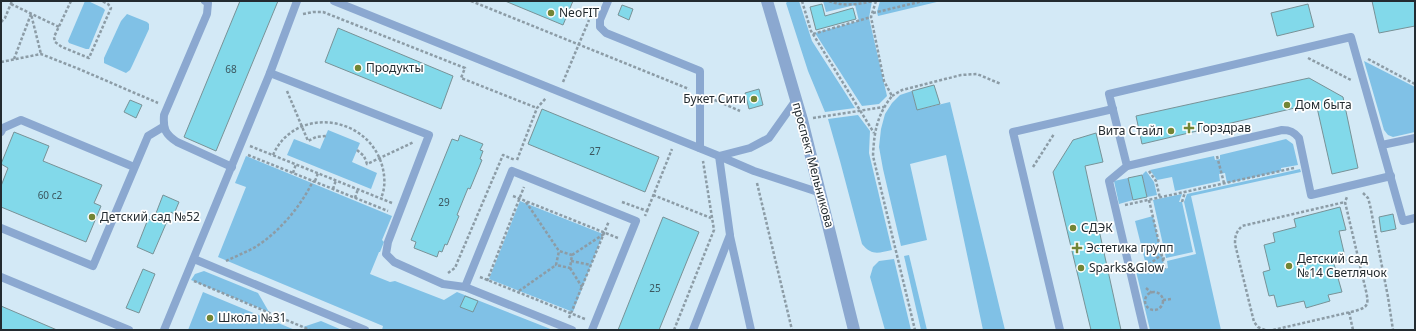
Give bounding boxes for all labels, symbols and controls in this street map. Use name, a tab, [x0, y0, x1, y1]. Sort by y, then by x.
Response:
place label: NeoFIT	[559, 4, 599, 21]
marker: NeoFIT	[546, 8, 556, 18]
place label: Продукты	[366, 59, 424, 76]
house number: 68	[225, 62, 237, 76]
marker: Продукты	[353, 63, 363, 73]
place label: Букет Сити	[683, 90, 746, 107]
marker: Букет Сити	[749, 94, 759, 104]
place label: Дом быта	[1295, 96, 1352, 113]
street label: проспект Мельникова	[789, 100, 838, 229]
marker: Дом быта	[1282, 100, 1292, 110]
place label: Горздрав	[1197, 119, 1251, 136]
place label: Вита Стайл	[1098, 122, 1163, 139]
marker: Горздрав	[1184, 123, 1194, 133]
marker: Вита Стайл	[1166, 126, 1176, 136]
house number: 27	[589, 144, 601, 158]
house number: 60 с2	[38, 188, 63, 202]
house number: 29	[438, 195, 450, 209]
place label: Детский сад №52	[100, 208, 200, 225]
marker: Детский сад №52	[87, 212, 97, 222]
place label: СДЭК	[1081, 219, 1113, 236]
marker: СДЭК	[1068, 223, 1078, 233]
place label: Эстетика групп	[1086, 239, 1173, 256]
marker: Эстетика групп	[1071, 242, 1083, 254]
place label: Детский сад №14 Светлячок	[1297, 250, 1387, 281]
place label: Sparks&Glow	[1089, 259, 1164, 276]
marker: Детский сад №14 Светлячок	[1284, 261, 1294, 271]
marker: Sparks&Glow	[1076, 263, 1086, 273]
house number: 25	[649, 281, 661, 295]
place label: Школа №31	[218, 309, 287, 326]
marker: Школа №31	[205, 313, 215, 323]

